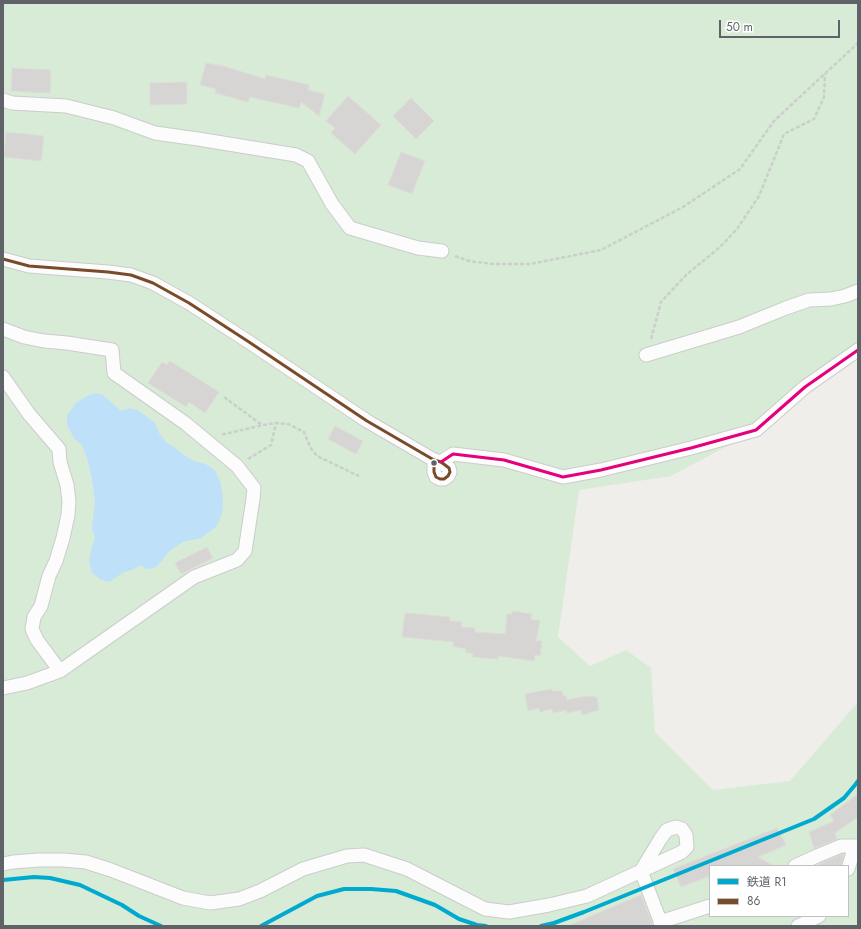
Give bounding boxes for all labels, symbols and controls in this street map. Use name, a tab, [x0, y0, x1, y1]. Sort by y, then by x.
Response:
scale bar	[721, 12, 842, 38]
text: 50 m	[726, 18, 753, 36]
unlabelled marker	[429, 458, 439, 468]
legend	[709, 865, 849, 917]
text: 鉄道 R1	[747, 873, 787, 891]
text: 86	[747, 892, 760, 910]

